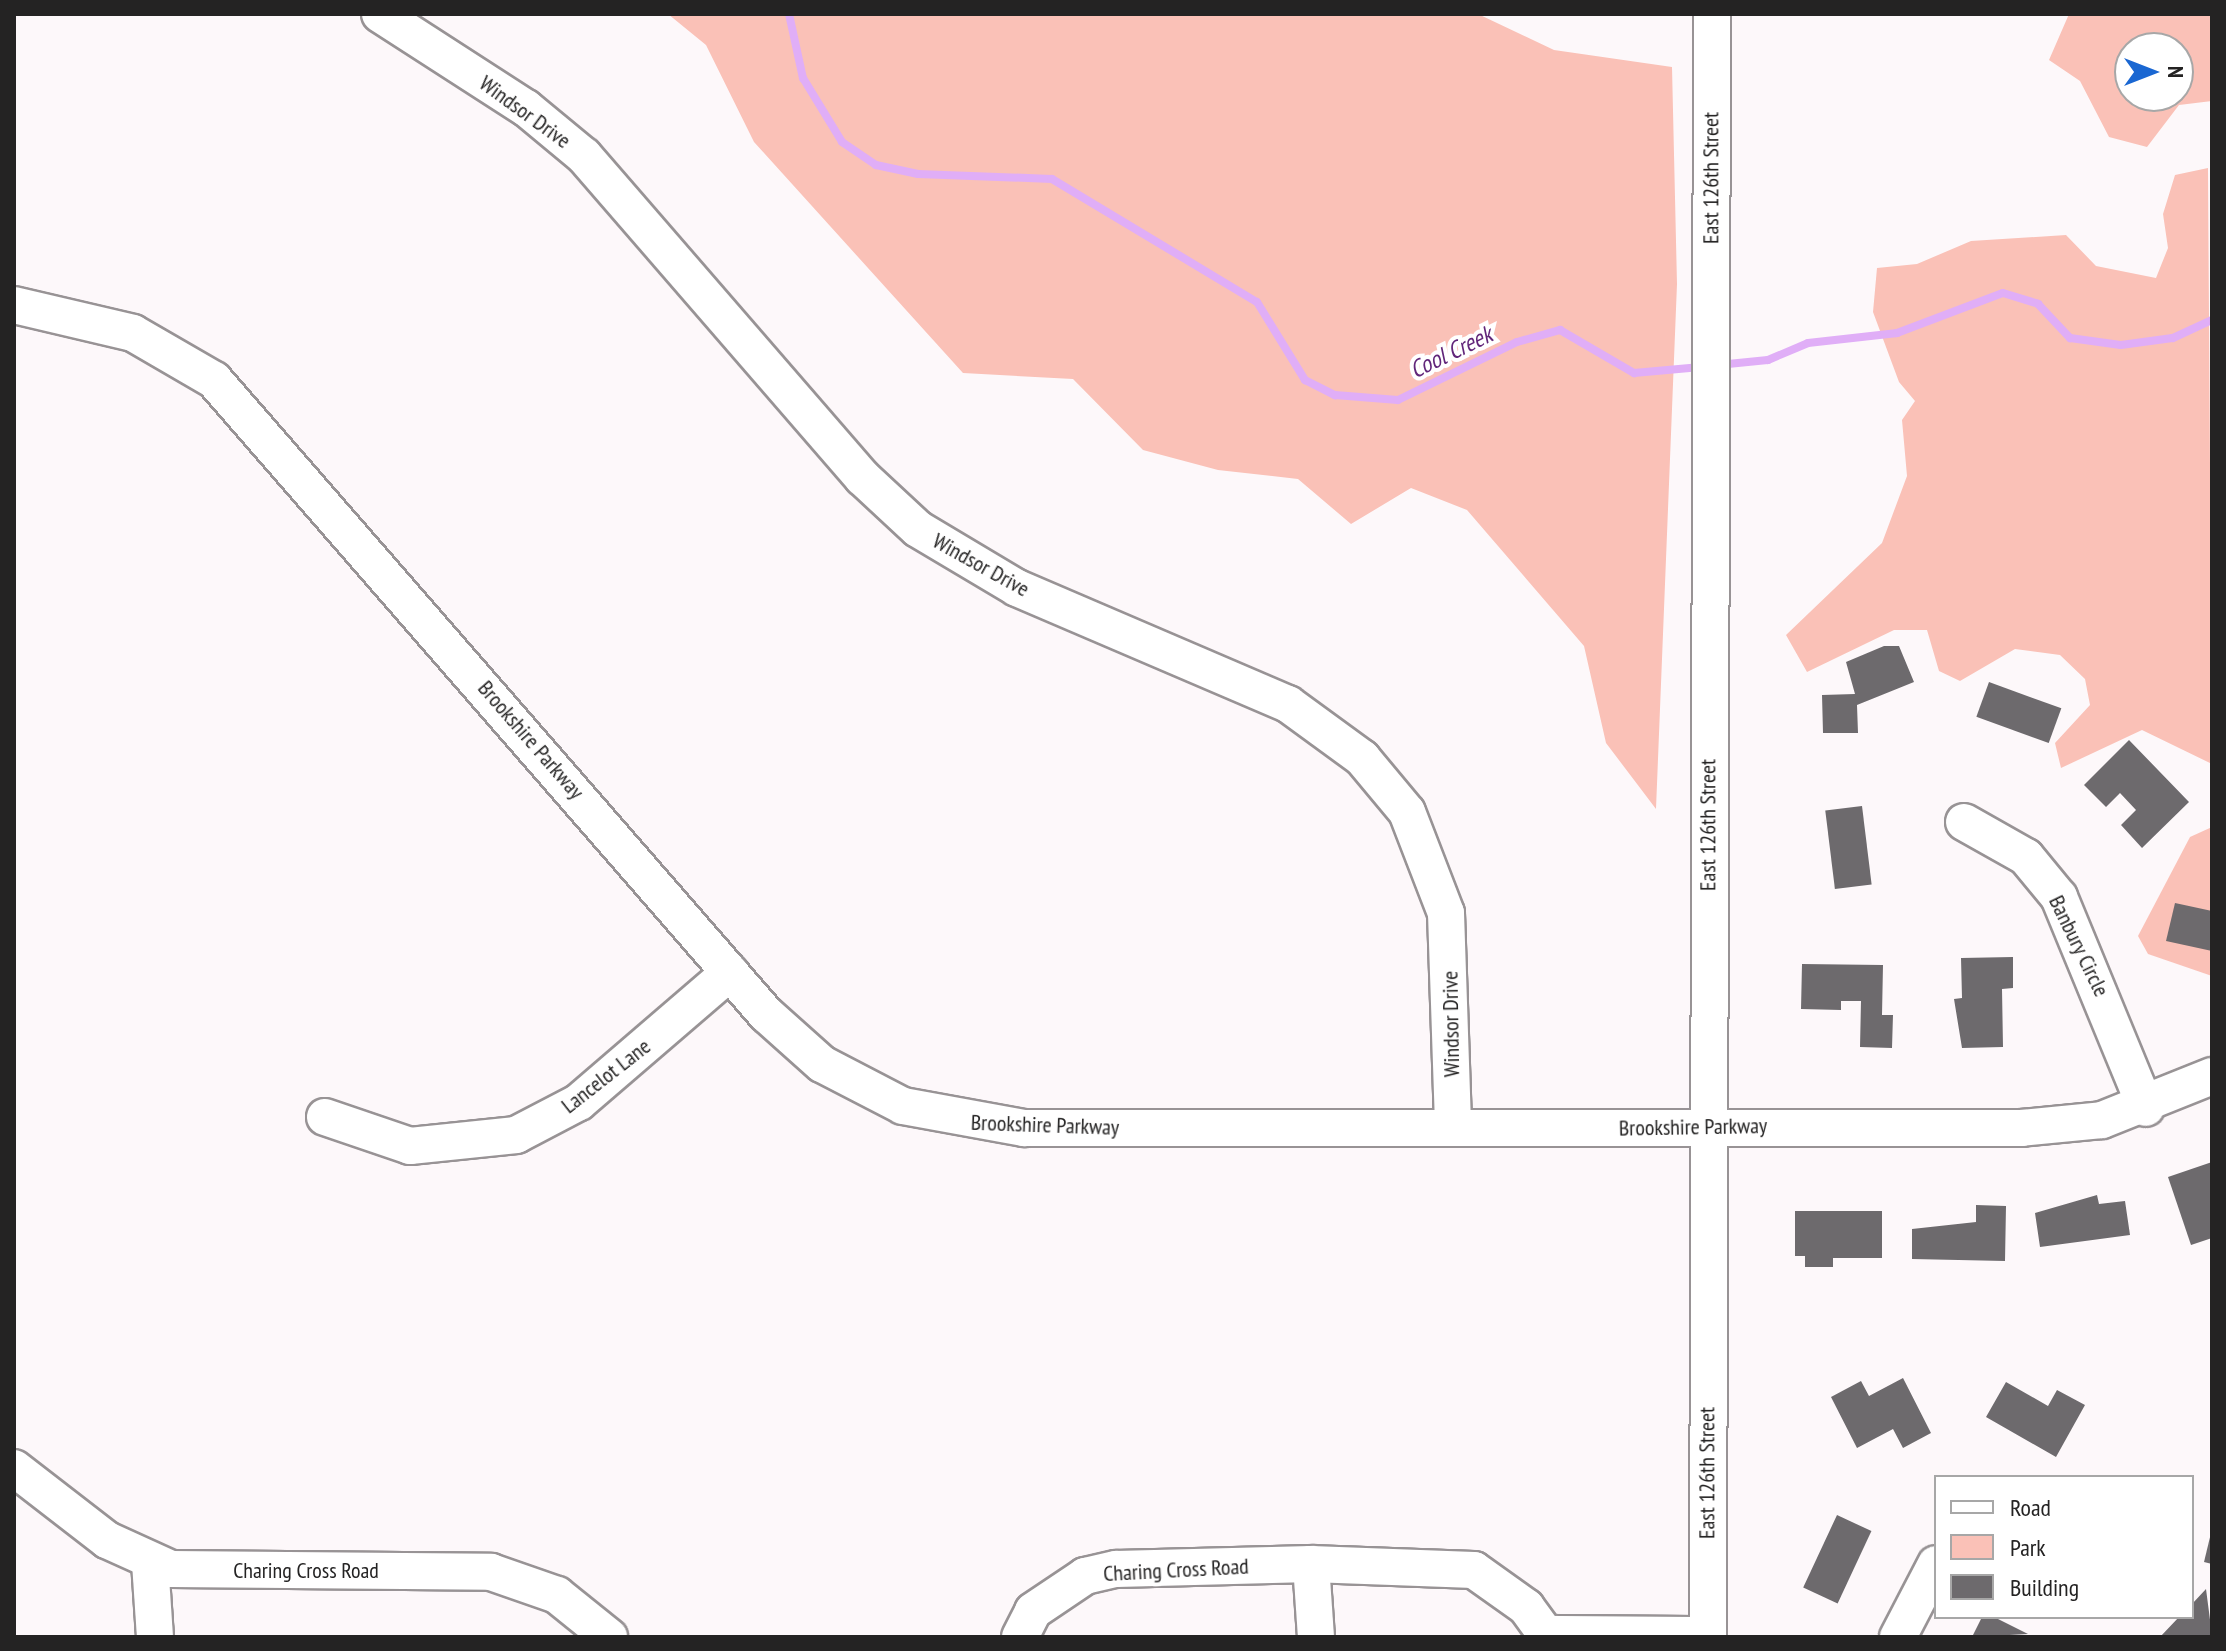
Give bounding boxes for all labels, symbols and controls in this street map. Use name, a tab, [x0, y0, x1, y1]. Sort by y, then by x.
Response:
north arrow	[2114, 32, 2194, 112]
text: N	[2162, 66, 2190, 78]
street label: Windsor Drive	[474, 70, 576, 154]
street label: East 126th Street	[1698, 112, 1724, 244]
water label: Cool Creek	[1405, 320, 1497, 384]
street label: Windsor Drive	[928, 528, 1034, 602]
street label: Brookshire Parkway	[472, 675, 590, 805]
street label: East 126th Street	[1695, 759, 1721, 891]
street label: Banbury Circle	[2043, 891, 2115, 1001]
street label: Windsor Drive	[1437, 971, 1465, 1077]
street label: Lancelot Lane	[556, 1033, 656, 1119]
street label: Brookshire Parkway	[970, 1109, 1120, 1141]
street label: Brookshire Parkway	[1619, 1113, 1767, 1141]
street label: East 126th Street	[1694, 1407, 1720, 1539]
legend	[1934, 1475, 2194, 1619]
text: Road	[2010, 1492, 2051, 1523]
text: Park	[2010, 1532, 2046, 1563]
street label: Charing Cross Road	[1103, 1553, 1249, 1587]
street label: Charing Cross Road	[233, 1558, 379, 1584]
text: Building	[2010, 1572, 2079, 1603]

